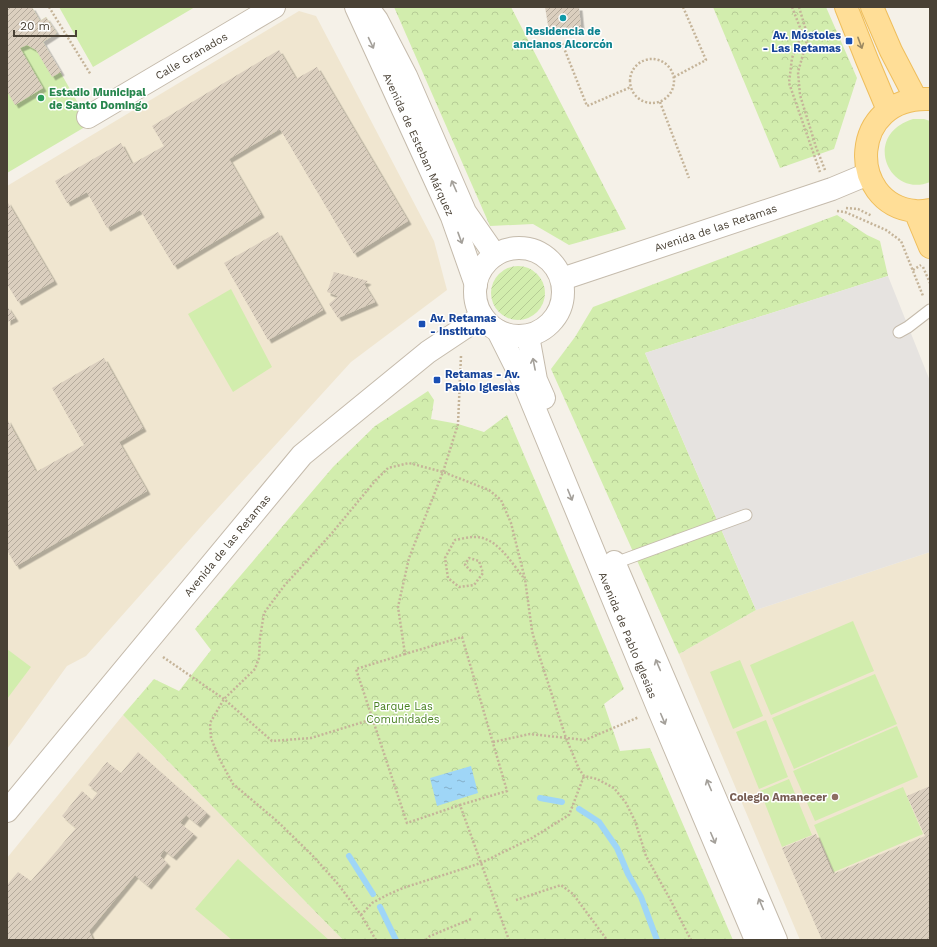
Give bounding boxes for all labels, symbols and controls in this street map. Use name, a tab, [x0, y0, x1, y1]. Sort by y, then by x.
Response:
scale bar	[14, 12, 76, 38]
marker: Residencia de ancianos Alcorcón	[558, 13, 568, 23]
text: 20 m	[20, 19, 50, 33]
place label: Residencia de ancianos Alcorcón	[513, 25, 613, 51]
street label: Calle Granados	[153, 29, 230, 82]
place label: Av. Móstoles - Las Retamas	[762, 29, 841, 55]
one-way arrow	[368, 36, 376, 48]
marker: Av. Móstoles - Las Retamas	[844, 36, 854, 46]
one-way arrow	[857, 37, 865, 49]
street label: Avenida de Esteban Márquez	[380, 71, 457, 218]
place label: Estadio Municipal de Santo Domingo	[49, 86, 148, 112]
marker: Estadio Municipal de Santo Domingo	[36, 93, 46, 103]
one-way arrow	[450, 180, 457, 192]
street label: Avenida de las Retamas	[653, 201, 779, 254]
one-way arrow	[456, 231, 464, 243]
place label: Av. Retamas - Instituto	[430, 312, 496, 338]
marker: Av. Retamas - Instituto	[417, 319, 427, 329]
one-way arrow	[529, 358, 537, 371]
place label: Retamas - Av. Pablo Iglesias	[445, 368, 520, 394]
marker: Retamas - Av. Pablo Iglesias	[432, 375, 442, 385]
one-way arrow	[567, 488, 575, 500]
street label: Avenida de las Retamas	[181, 492, 273, 599]
street label: Avenida de Pablo Iglesias	[596, 570, 660, 701]
one-way arrow	[654, 660, 662, 672]
park label: Parque Las Comunidades	[366, 700, 440, 726]
one-way arrow	[659, 712, 667, 724]
one-way arrow	[705, 779, 713, 791]
place label: Colegio Amanecer	[729, 791, 827, 804]
marker: Colegio Amanecer	[830, 792, 840, 802]
one-way arrow	[710, 832, 718, 844]
one-way arrow	[756, 899, 764, 911]

